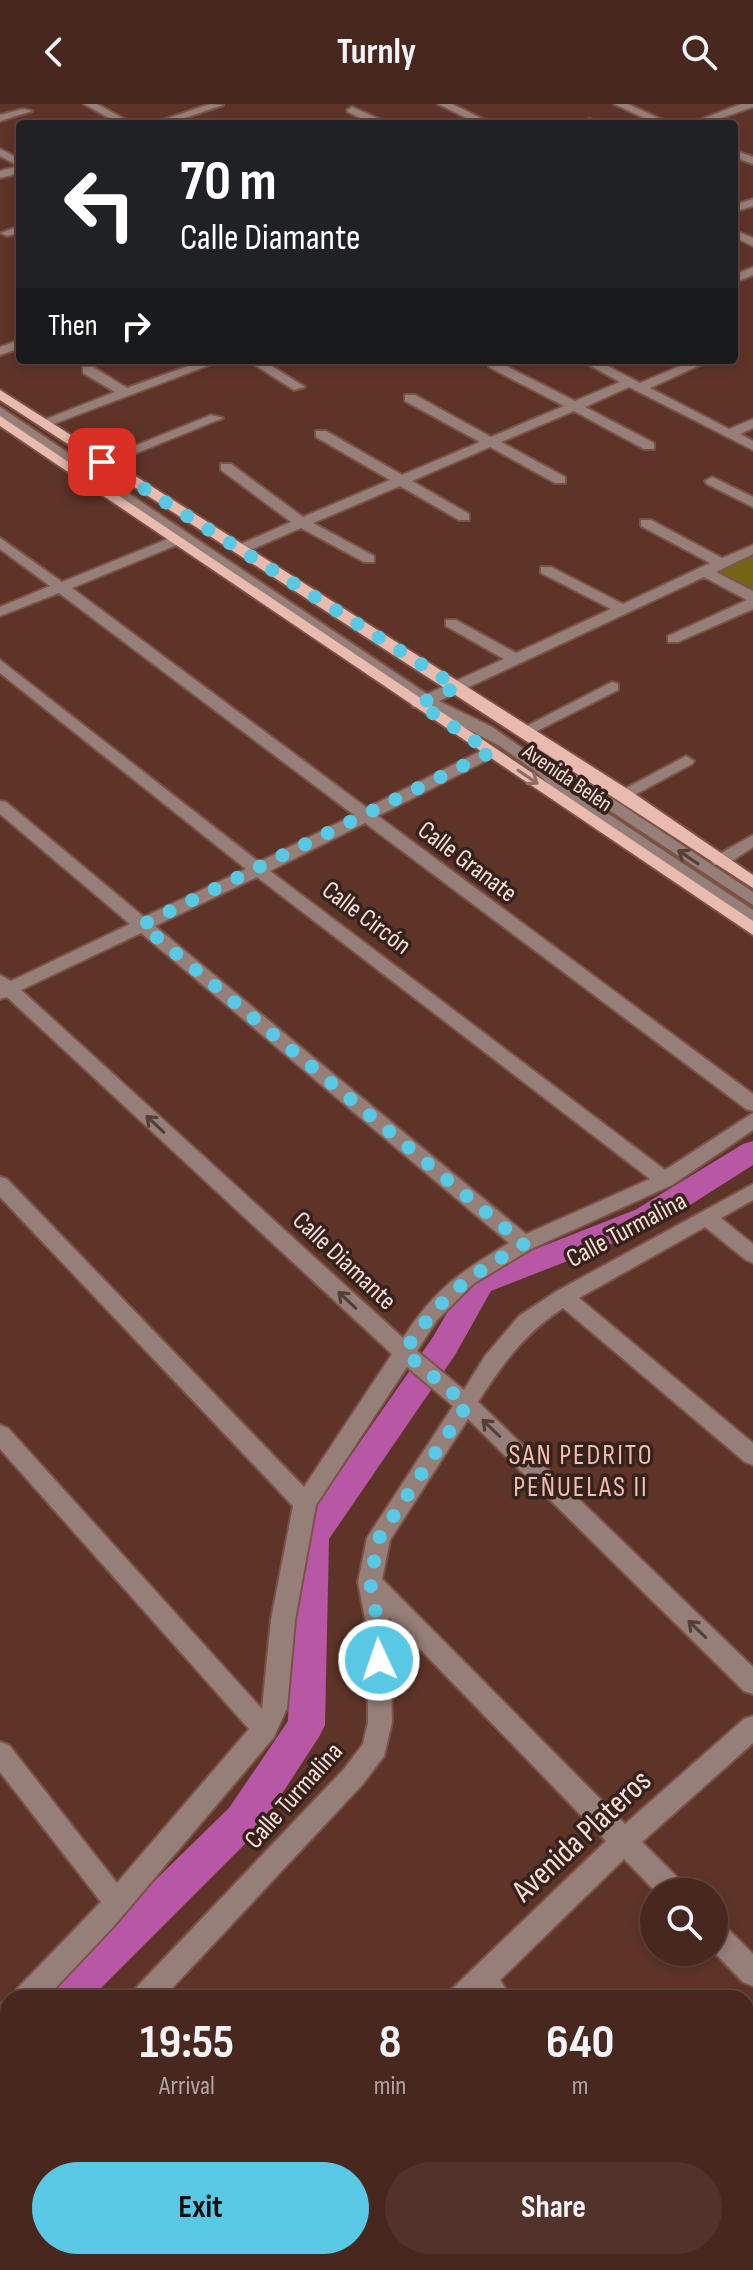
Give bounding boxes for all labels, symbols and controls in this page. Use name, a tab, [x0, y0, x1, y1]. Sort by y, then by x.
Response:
icon: back	[32, 30, 76, 74]
icon: search	[677, 30, 721, 74]
text: Turnly	[337, 31, 416, 74]
text: 70 m	[180, 149, 277, 216]
icon: left	[48, 152, 152, 256]
text: Calle Diamante	[180, 217, 360, 260]
icon: right	[114, 304, 158, 348]
text: Then	[48, 308, 98, 344]
pin	[68, 428, 136, 496]
icon: arrive	[80, 440, 124, 484]
street label: Avenida Belén	[517, 738, 617, 818]
one-way arrow	[517, 769, 539, 785]
street label: Calle Granate	[412, 815, 523, 909]
one-way arrow	[678, 848, 700, 865]
street label: Calle Circón	[316, 875, 417, 962]
one-way arrow	[145, 1114, 165, 1133]
street label: Calle Turmalina	[561, 1186, 692, 1275]
street label: Calle Diamante	[286, 1205, 402, 1317]
one-way arrow	[337, 1291, 357, 1309]
one-way arrow	[482, 1419, 501, 1438]
district label: SAN PEDRITO PEÑUELAS II	[508, 1439, 654, 1504]
position arrow	[337, 1618, 421, 1702]
one-way arrow	[688, 1620, 707, 1639]
street label: Calle Turmalina	[239, 1737, 350, 1855]
street label: Avenida Plateros	[504, 1762, 660, 1911]
map controls	[640, 1878, 728, 1966]
button: search	[640, 1878, 728, 1966]
text: 19:55	[140, 2014, 234, 2071]
text: 8	[379, 2014, 401, 2071]
text: 640	[546, 2014, 614, 2071]
text: Arrival	[159, 2071, 215, 2102]
text: min	[374, 2071, 406, 2102]
text: m	[572, 2071, 589, 2102]
button: Exit	[32, 2162, 369, 2254]
button: Share	[385, 2162, 722, 2254]

